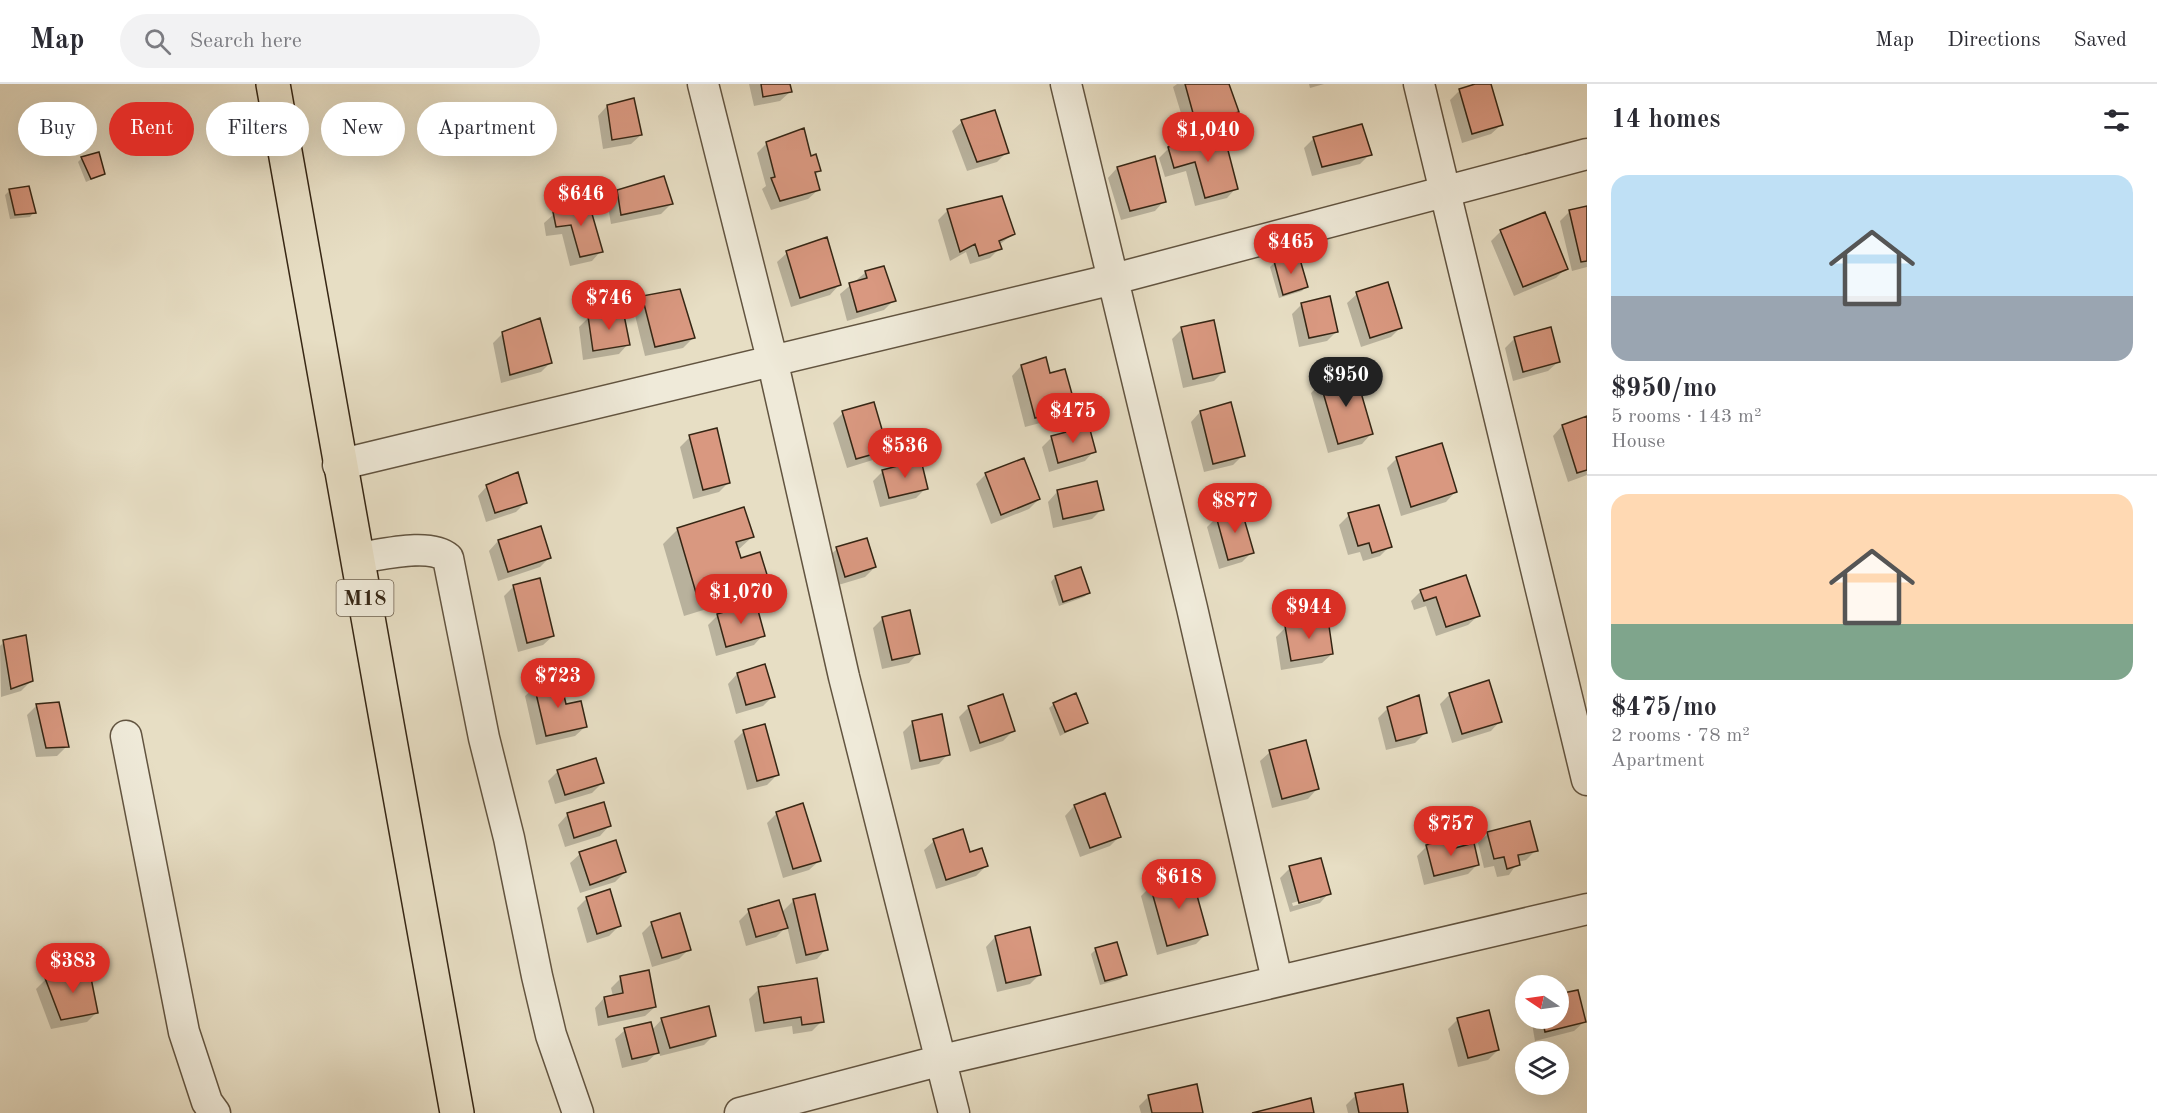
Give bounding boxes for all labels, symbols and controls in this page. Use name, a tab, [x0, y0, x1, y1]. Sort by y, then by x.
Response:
search box	[120, 14, 540, 68]
icon: search	[141, 25, 174, 58]
text: Map	[30, 27, 84, 55]
text: Search here	[189, 30, 302, 52]
text: Map	[1875, 30, 1914, 51]
text: Directions	[1947, 30, 2041, 51]
text: Saved	[2074, 30, 2127, 51]
chip: Buy	[18, 102, 97, 156]
chip: Rent	[109, 102, 194, 156]
chip: Filters	[206, 102, 309, 156]
chip: New	[321, 102, 405, 156]
chip: Apartment	[417, 102, 557, 156]
icon: filters	[2100, 104, 2133, 137]
text: 14 homes	[1611, 107, 1720, 133]
pin: $1,040	[1159, 112, 1257, 163]
text: $1,040	[1176, 121, 1240, 141]
pin: $646	[545, 176, 617, 227]
text: $646	[558, 185, 604, 205]
icon: home	[1818, 214, 1926, 322]
pin: $465	[1255, 224, 1327, 275]
text: $465	[1268, 233, 1314, 253]
pin: $746	[573, 280, 645, 331]
text: $746	[586, 289, 632, 309]
pin: $950	[1310, 357, 1382, 408]
text: $950	[1323, 366, 1369, 386]
text: $950/mo	[1611, 376, 1717, 402]
pin: $475	[1037, 393, 1109, 444]
text: $475	[1050, 402, 1096, 422]
text: 5 rooms · 143 m²	[1611, 407, 1761, 427]
pin: $536	[869, 428, 941, 479]
text: House	[1611, 432, 1665, 452]
text: $536	[882, 437, 928, 457]
pin: $877	[1199, 483, 1271, 534]
text: $877	[1212, 492, 1258, 512]
icon: home	[1818, 533, 1926, 641]
pin: $1,070	[692, 574, 790, 625]
road number: M18	[336, 580, 394, 616]
text: $1,070	[709, 583, 773, 603]
pin: $944	[1273, 589, 1345, 640]
text: $944	[1286, 598, 1332, 618]
pin: $723	[522, 658, 594, 709]
text: $723	[535, 667, 581, 687]
text: $475/mo	[1611, 695, 1717, 721]
text: 2 rooms · 78 m²	[1611, 726, 1750, 746]
text: Apartment	[1611, 751, 1705, 771]
pin: $757	[1415, 806, 1487, 857]
text: $757	[1428, 815, 1474, 835]
pin: $618	[1143, 859, 1215, 910]
text: $618	[1156, 868, 1202, 888]
pin: $383	[37, 943, 109, 994]
text: $383	[50, 952, 96, 972]
north arrow	[1515, 975, 1569, 1029]
map controls	[1515, 975, 1569, 1095]
button: layers	[1515, 1041, 1569, 1095]

